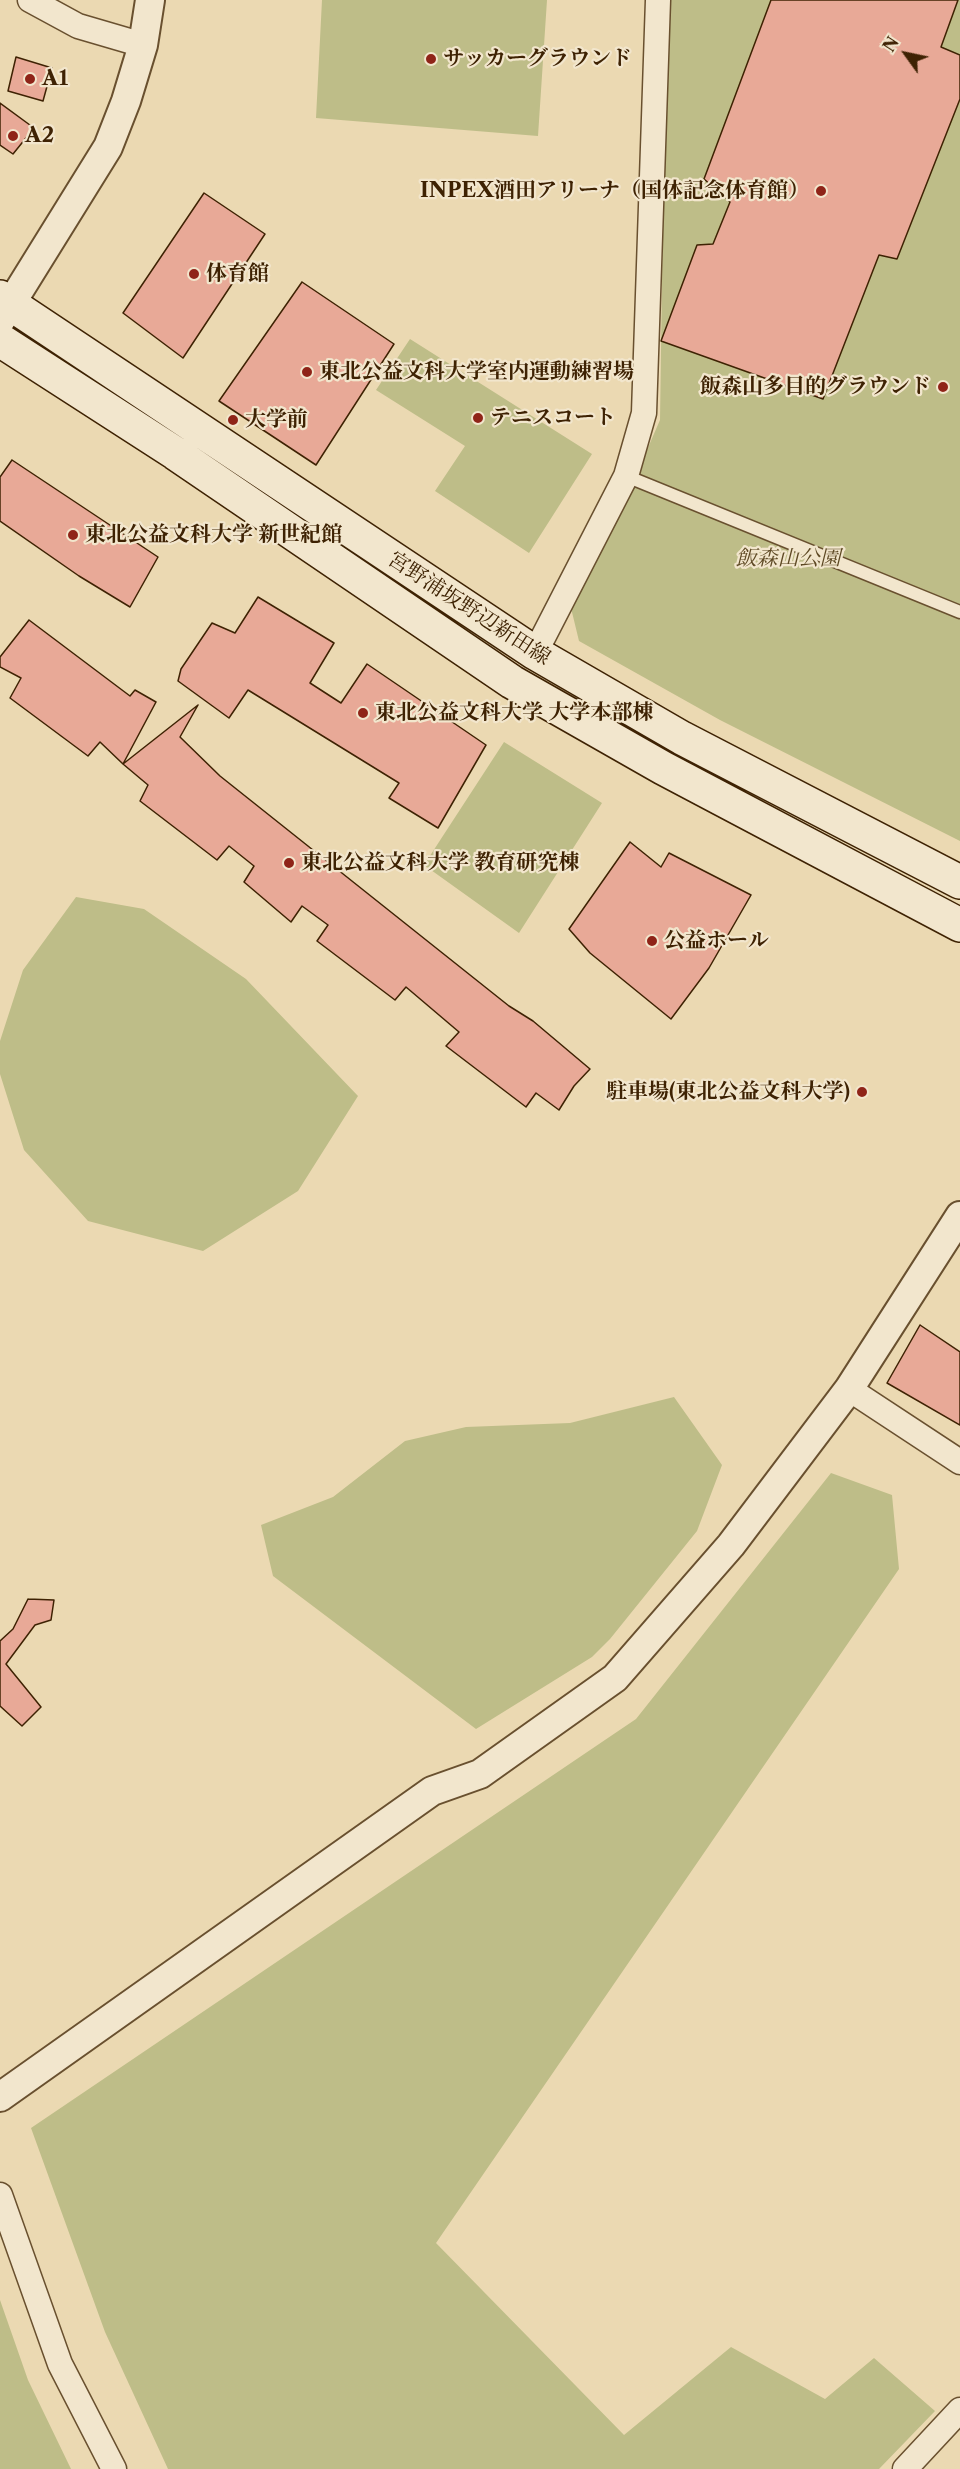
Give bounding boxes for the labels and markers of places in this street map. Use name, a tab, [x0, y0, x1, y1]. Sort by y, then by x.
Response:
place label: サッカーグラウンド	[443, 46, 632, 72]
marker: サッカーグラウンド	[424, 52, 438, 66]
place label: A1	[42, 66, 68, 92]
marker: A1	[23, 72, 37, 86]
place label: A2	[25, 123, 54, 149]
marker: A2	[6, 129, 20, 143]
place label: INPEX酒田アリーナ（国体記念体育館）	[420, 178, 809, 204]
marker: INPEX酒田アリーナ（国体記念体育館）	[814, 184, 828, 198]
place label: 体育館	[206, 261, 269, 287]
marker: 体育館	[187, 267, 201, 281]
place label: 東北公益文科大学室内運動練習場	[319, 359, 634, 385]
marker: 東北公益文科大学室内運動練習場	[300, 365, 314, 379]
place label: 飯森山多目的グラウンド	[700, 374, 931, 400]
marker: 飯森山多目的グラウンド	[936, 380, 950, 394]
place label: テニスコート	[490, 405, 616, 431]
place label: 大学前	[245, 407, 308, 433]
marker: テニスコート	[471, 411, 485, 425]
marker: 大学前	[226, 413, 240, 427]
place label: 東北公益文科大学 新世紀館	[85, 522, 342, 548]
marker: 東北公益文科大学 新世紀館	[66, 528, 80, 542]
place label: 東北公益文科大学 大学本部棟	[375, 700, 653, 726]
marker: 東北公益文科大学 大学本部棟	[356, 706, 370, 720]
place label: 東北公益文科大学 教育研究棟	[301, 850, 579, 876]
marker: 東北公益文科大学 教育研究棟	[282, 856, 296, 870]
place label: 公益ホール	[664, 928, 769, 954]
marker: 公益ホール	[645, 934, 659, 948]
place label: 駐車場(東北公益文科大学)	[606, 1079, 850, 1105]
marker: 駐車場(東北公益文科大学)	[855, 1085, 869, 1099]

